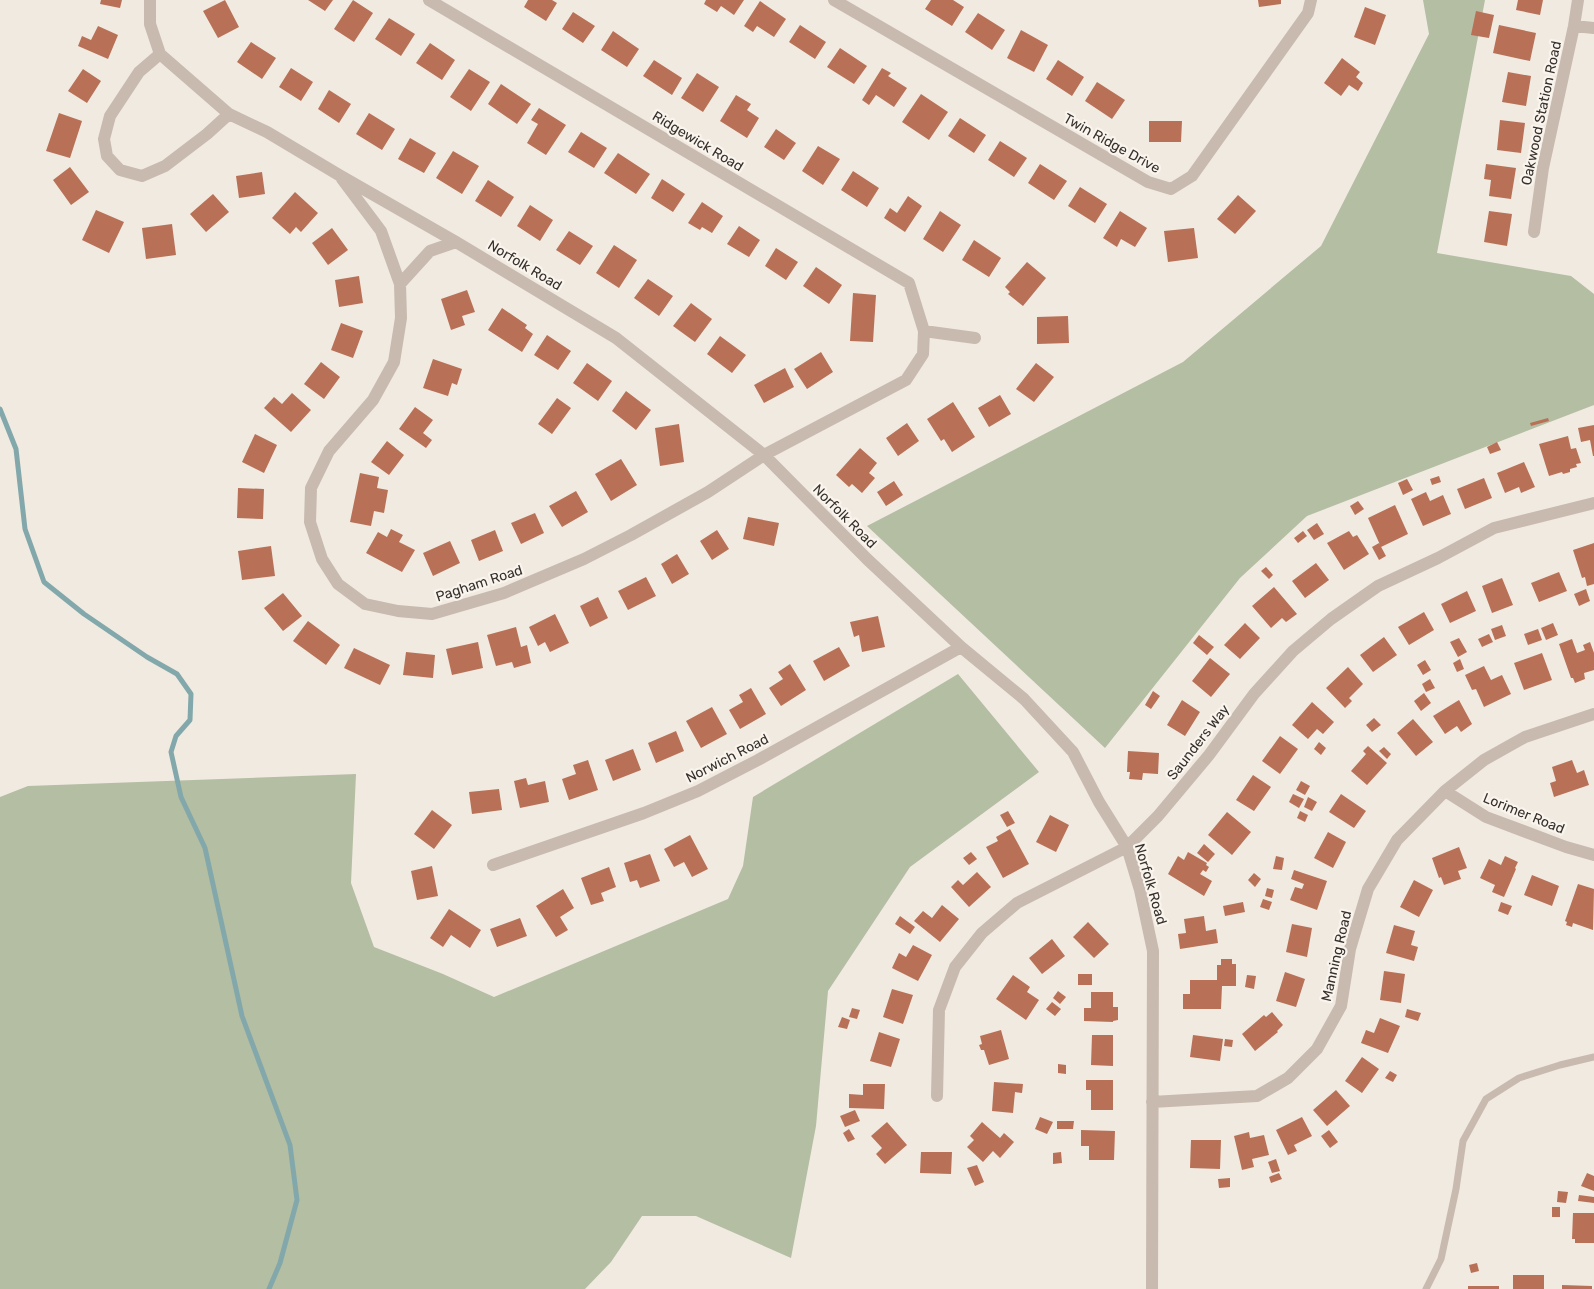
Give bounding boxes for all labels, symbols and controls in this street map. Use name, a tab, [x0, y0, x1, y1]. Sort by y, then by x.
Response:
street label: Oakwood Station Road	[1518, 39, 1565, 187]
street label: Ridgewick Road	[649, 108, 746, 175]
street label: Twin Ridge Drive	[1060, 110, 1163, 177]
street label: Norfolk Road	[485, 237, 565, 294]
street label: Norfolk Road	[809, 481, 880, 552]
street label: Pagham Road	[434, 561, 525, 606]
street label: Saunders Way	[1164, 701, 1233, 784]
street label: Norwich Road	[683, 730, 771, 787]
street label: Lorimer Road	[1481, 789, 1567, 838]
street label: Norfolk Road	[1131, 842, 1170, 927]
street label: Manning Road	[1318, 909, 1355, 1003]

